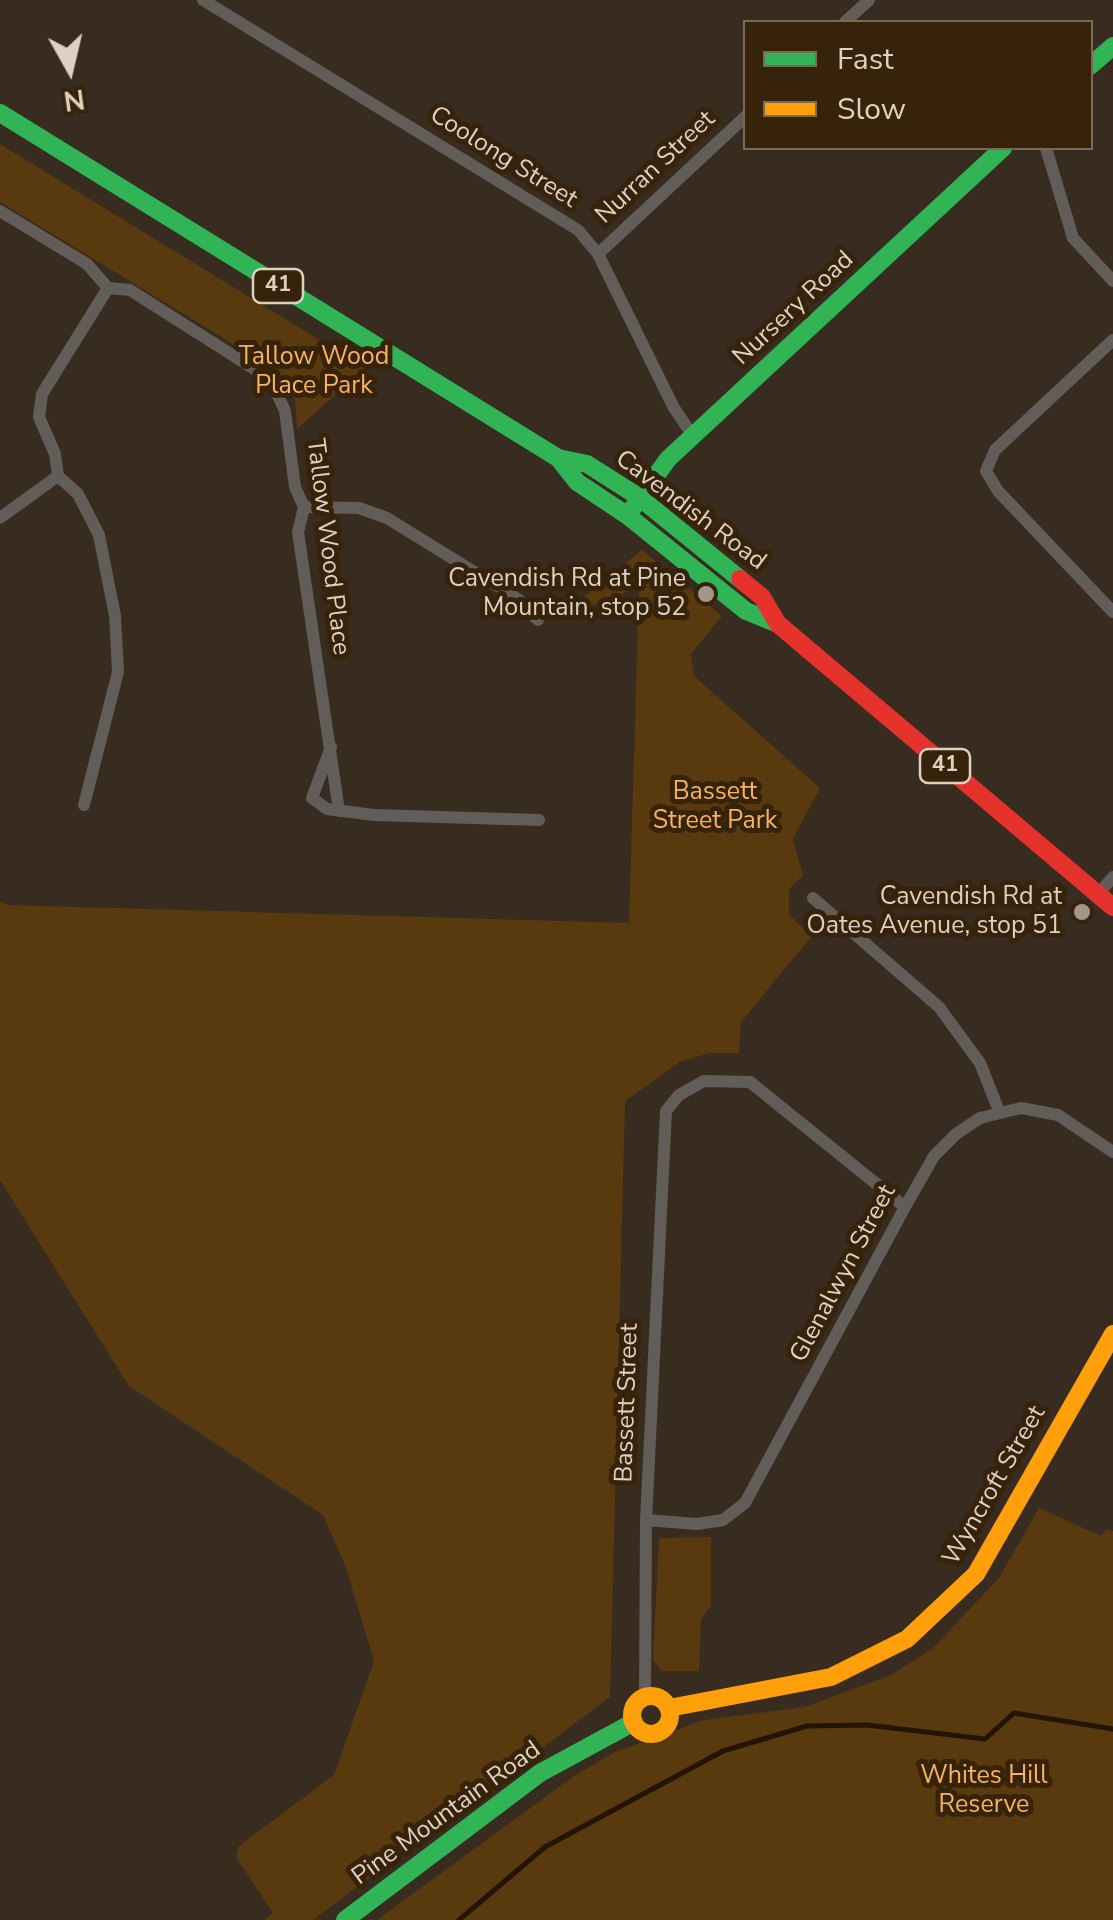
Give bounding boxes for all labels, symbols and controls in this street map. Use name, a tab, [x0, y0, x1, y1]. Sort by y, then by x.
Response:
north arrow	[20, 20, 120, 120]
legend	[743, 20, 1093, 150]
text: Fast	[837, 39, 894, 80]
text: N	[61, 79, 87, 120]
text: Slow	[837, 89, 906, 130]
street label: Coolong Street	[424, 101, 582, 215]
street label: Nurran Street	[590, 105, 722, 231]
street label: Nursery Road	[728, 246, 860, 372]
road number: 41	[253, 269, 303, 303]
park label: Tallow Wood Place Park	[239, 343, 389, 402]
street label: Tallow Wood Place	[299, 437, 355, 657]
street label: Cavendish Road	[609, 445, 771, 577]
place label: Cavendish Rd at Pine Mountain, stop 52	[448, 565, 686, 624]
marker: Cavendish Rd at Pine Mountain, stop 52	[695, 583, 717, 605]
road number: 41	[920, 749, 970, 783]
park label: Bassett Street Park	[653, 778, 777, 837]
place label: Cavendish Rd at Oates Avenue, stop 51	[807, 883, 1062, 942]
marker: Cavendish Rd at Oates Avenue, stop 51	[1071, 901, 1093, 923]
street label: Glenalwyn Street	[785, 1180, 903, 1368]
street label: Bassett Street	[610, 1323, 646, 1483]
street label: Wyncroft Street	[937, 1401, 1053, 1571]
street label: Pine Mountain Road	[347, 1736, 547, 1892]
park label: Whites Hill Reserve	[920, 1762, 1048, 1821]

